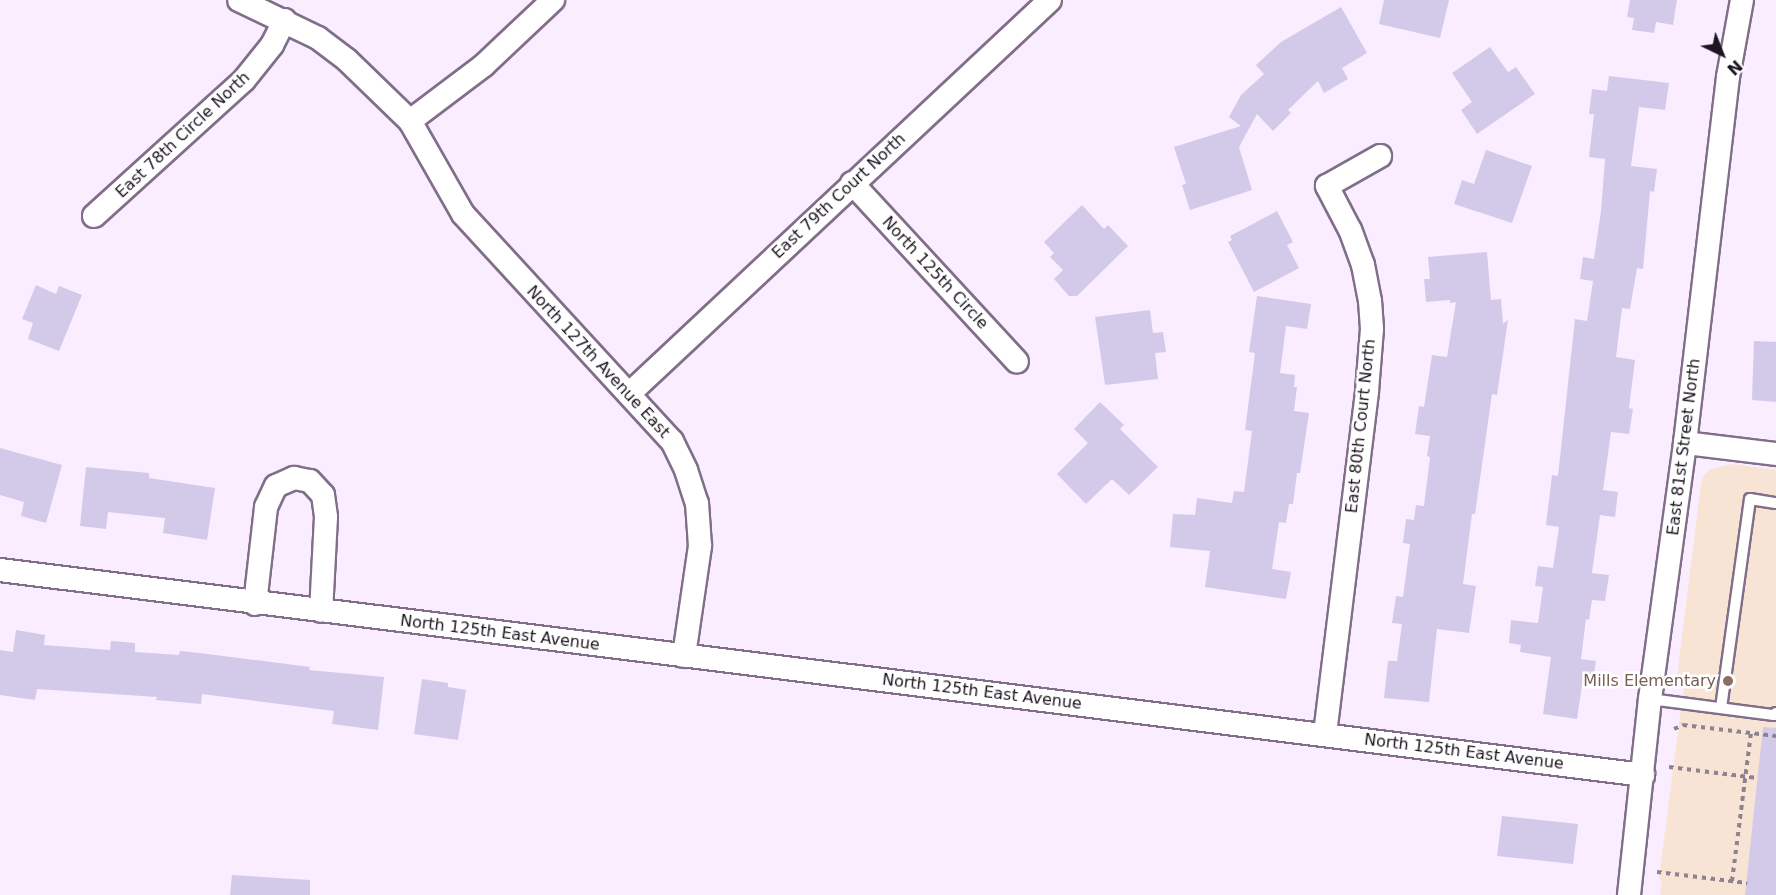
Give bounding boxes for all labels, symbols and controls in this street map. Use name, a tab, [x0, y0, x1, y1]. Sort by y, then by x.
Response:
north arrow	[1692, 24, 1752, 84]
text: N	[1723, 56, 1746, 79]
street label: East 78th Circle North	[112, 68, 254, 202]
street label: East 79th Court North	[768, 129, 910, 263]
street label: North 125th Circle	[878, 213, 992, 333]
street label: North 127th Avenue East	[522, 282, 674, 442]
street label: East 80th Court North	[1342, 338, 1380, 514]
street label: East 81st Street North	[1664, 357, 1704, 537]
street label: North 125th East Avenue	[399, 611, 601, 655]
street label: North 125th East Avenue	[881, 670, 1083, 714]
place label: Mills Elementary	[1583, 671, 1716, 691]
marker: Mills Elementary	[1721, 674, 1735, 688]
street label: North 125th East Avenue	[1363, 730, 1565, 774]

